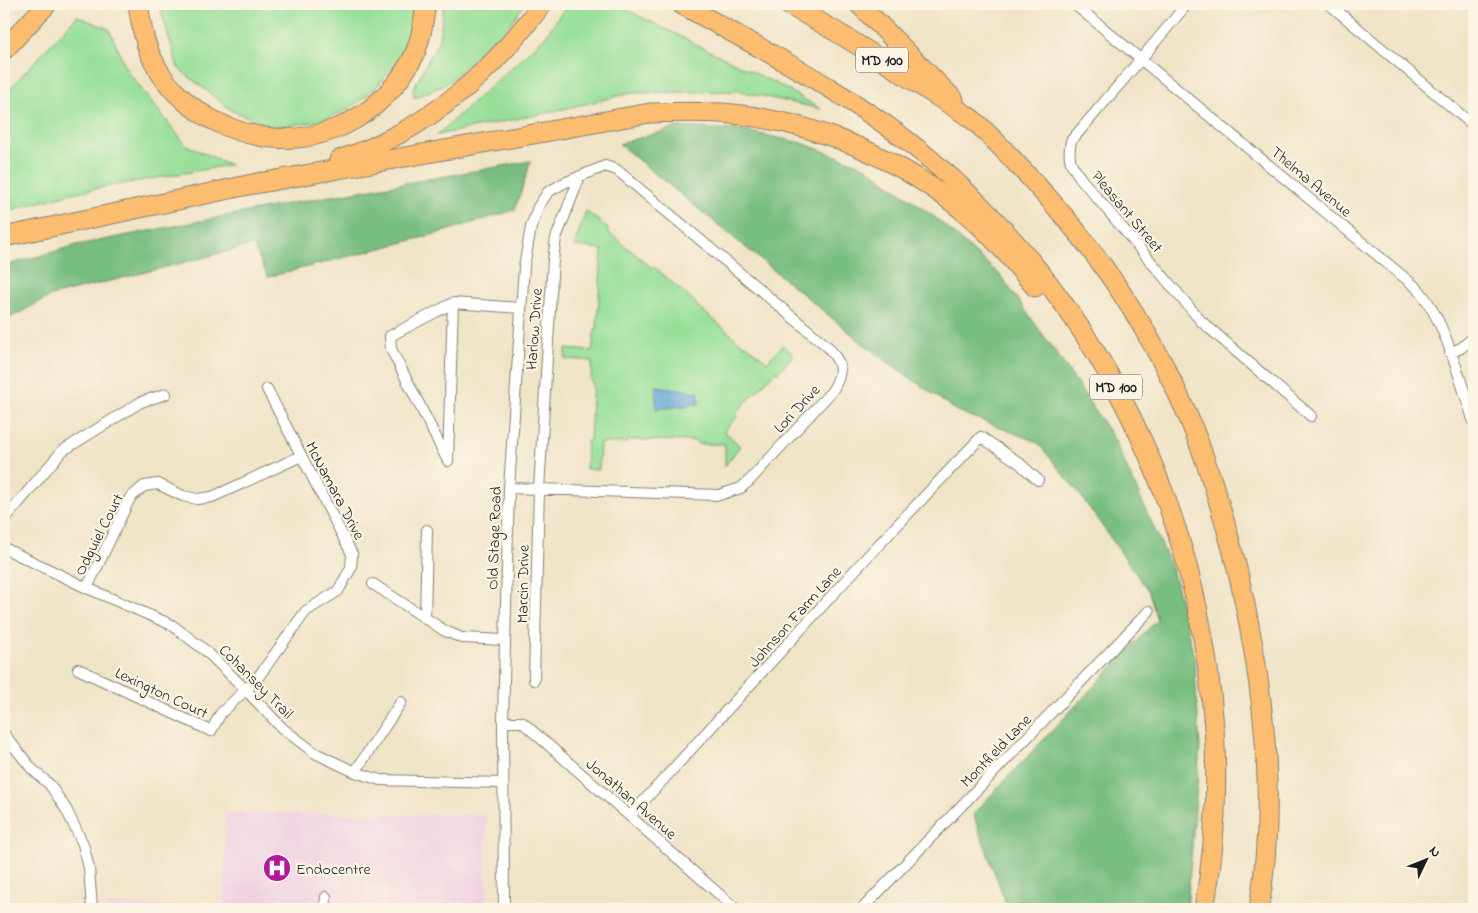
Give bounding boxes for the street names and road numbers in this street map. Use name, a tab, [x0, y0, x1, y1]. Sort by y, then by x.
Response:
road number: MD 100	[856, 48, 908, 72]
street label: Thelma Avenue	[1265, 141, 1357, 224]
street label: Pleasant Street	[1085, 166, 1169, 259]
street label: Harlow Drive	[520, 287, 550, 371]
road number: MD 100	[1090, 374, 1142, 400]
street label: Lori Drive	[768, 379, 827, 439]
street label: McNamara Drive	[298, 437, 371, 545]
street label: Old Stage Road	[481, 486, 509, 590]
street label: Odguiel Court	[69, 489, 131, 580]
street label: Marcin Drive	[511, 544, 537, 624]
street label: Johnson Farm Lane	[743, 561, 848, 673]
street label: Cohansey Trail	[213, 640, 299, 726]
street label: Lexington Court	[111, 662, 212, 726]
street label: Montfield Lane	[955, 709, 1038, 794]
street label: Jonathan Avenue	[580, 753, 682, 847]

